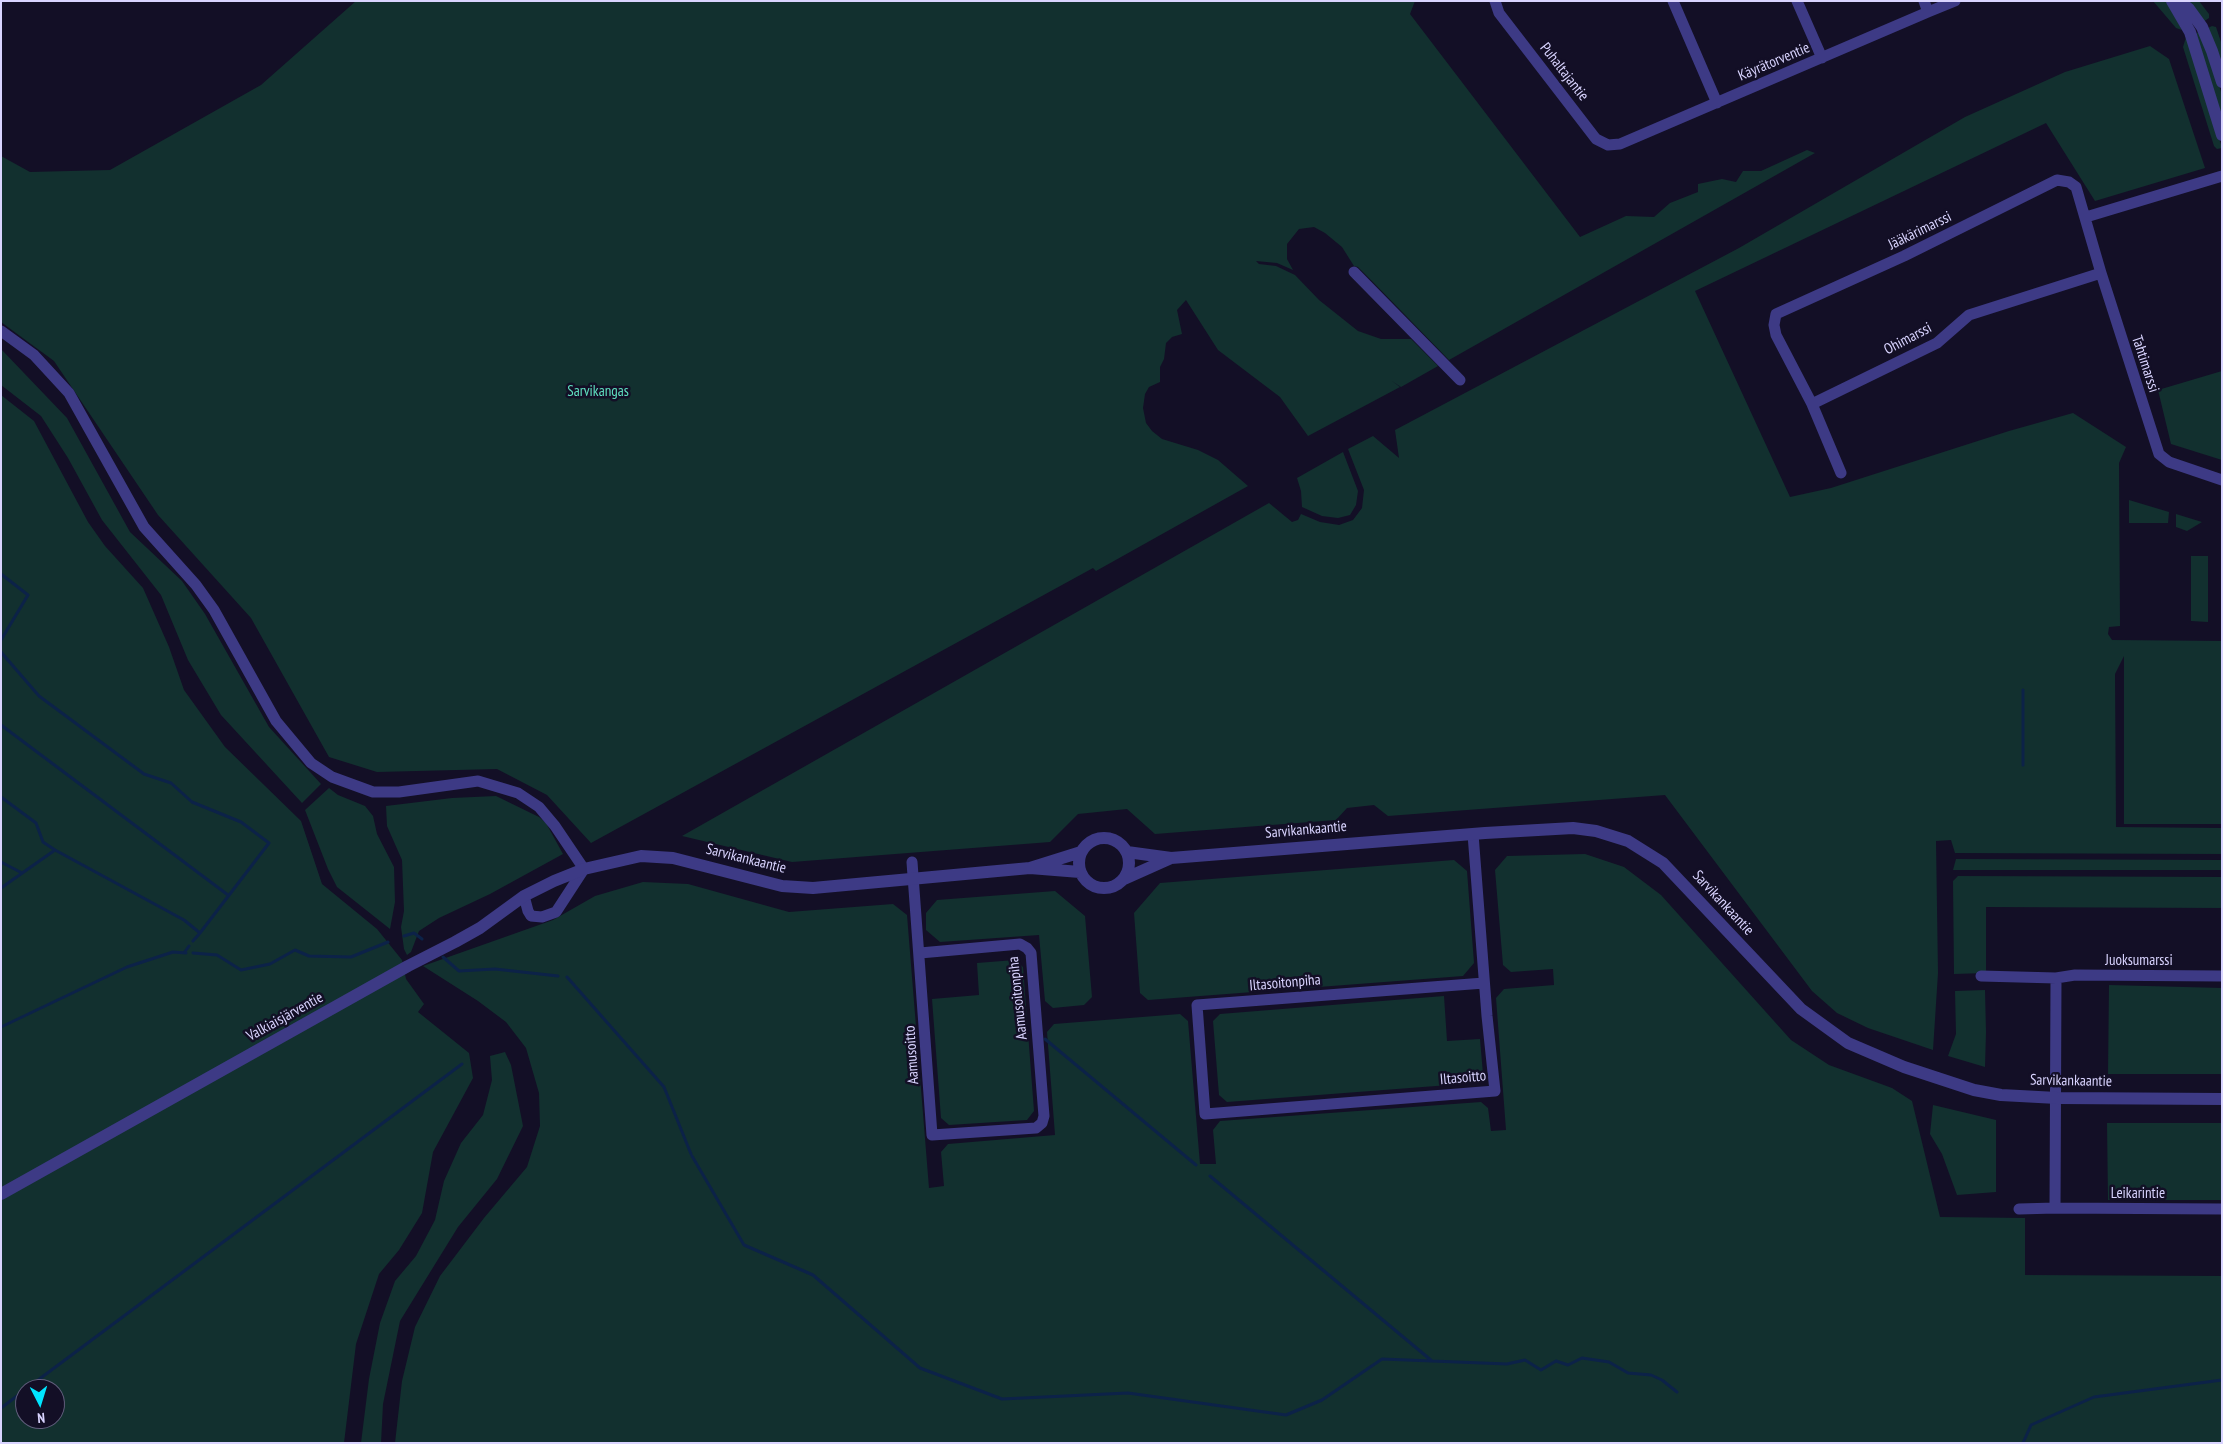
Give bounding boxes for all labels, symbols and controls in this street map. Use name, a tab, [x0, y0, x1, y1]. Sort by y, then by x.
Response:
street label: Puhaltajantie	[1536, 39, 1592, 105]
street label: Käyrätorventie	[1736, 39, 1812, 85]
street label: Jääkärimarssi	[1885, 208, 1955, 254]
street label: Ohimarssi	[1881, 319, 1935, 359]
street label: Tahtimarssi	[2127, 333, 2163, 395]
park label: Sarvikangas	[567, 383, 629, 401]
street label: Sarvikankaantie	[1264, 817, 1348, 843]
street label: Sarvikankaantie	[704, 840, 788, 878]
street label: Sarvikankaantie	[1688, 867, 1758, 939]
street label: Juoksumarssi	[2105, 952, 2173, 970]
street label: Aamusoitonpiha	[1005, 955, 1031, 1041]
street label: Iltasoitonpiha	[1249, 971, 1321, 995]
street label: Valkiaisjärventie	[244, 989, 326, 1045]
street label: Aamusoitto	[901, 1025, 923, 1085]
street label: Iltasoitto	[1439, 1067, 1487, 1089]
street label: Sarvikankaantie	[2030, 1071, 2112, 1091]
street label: Leikarintie	[2111, 1185, 2165, 1203]
north arrow	[15, 1379, 65, 1429]
text: N	[37, 1409, 46, 1427]

